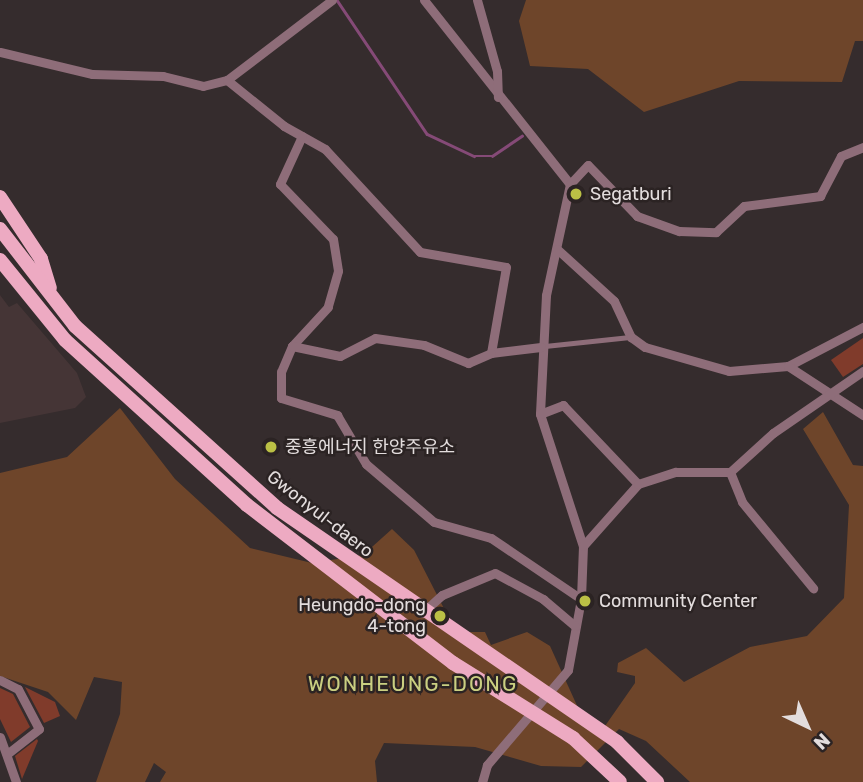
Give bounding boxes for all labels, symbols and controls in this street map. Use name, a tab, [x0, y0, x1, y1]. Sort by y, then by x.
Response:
place label: Segatburi	[590, 183, 672, 205]
marker: Segatburi	[568, 186, 584, 202]
place label: 중흥에너지 한양주유소	[285, 436, 455, 458]
marker: 중흥에너지 한양주유소	[263, 439, 279, 455]
street label: Gwonyul-daero	[263, 466, 377, 562]
place label: Community Center	[599, 590, 758, 612]
marker: Community Center	[577, 593, 593, 609]
place label: Heungdo-dong 4-tong	[298, 595, 426, 638]
marker: Heungdo-dong 4-tong	[432, 608, 448, 624]
district label: WONHEUNG-DONG	[309, 671, 517, 697]
north arrow	[772, 691, 842, 761]
text: N	[809, 728, 835, 754]

